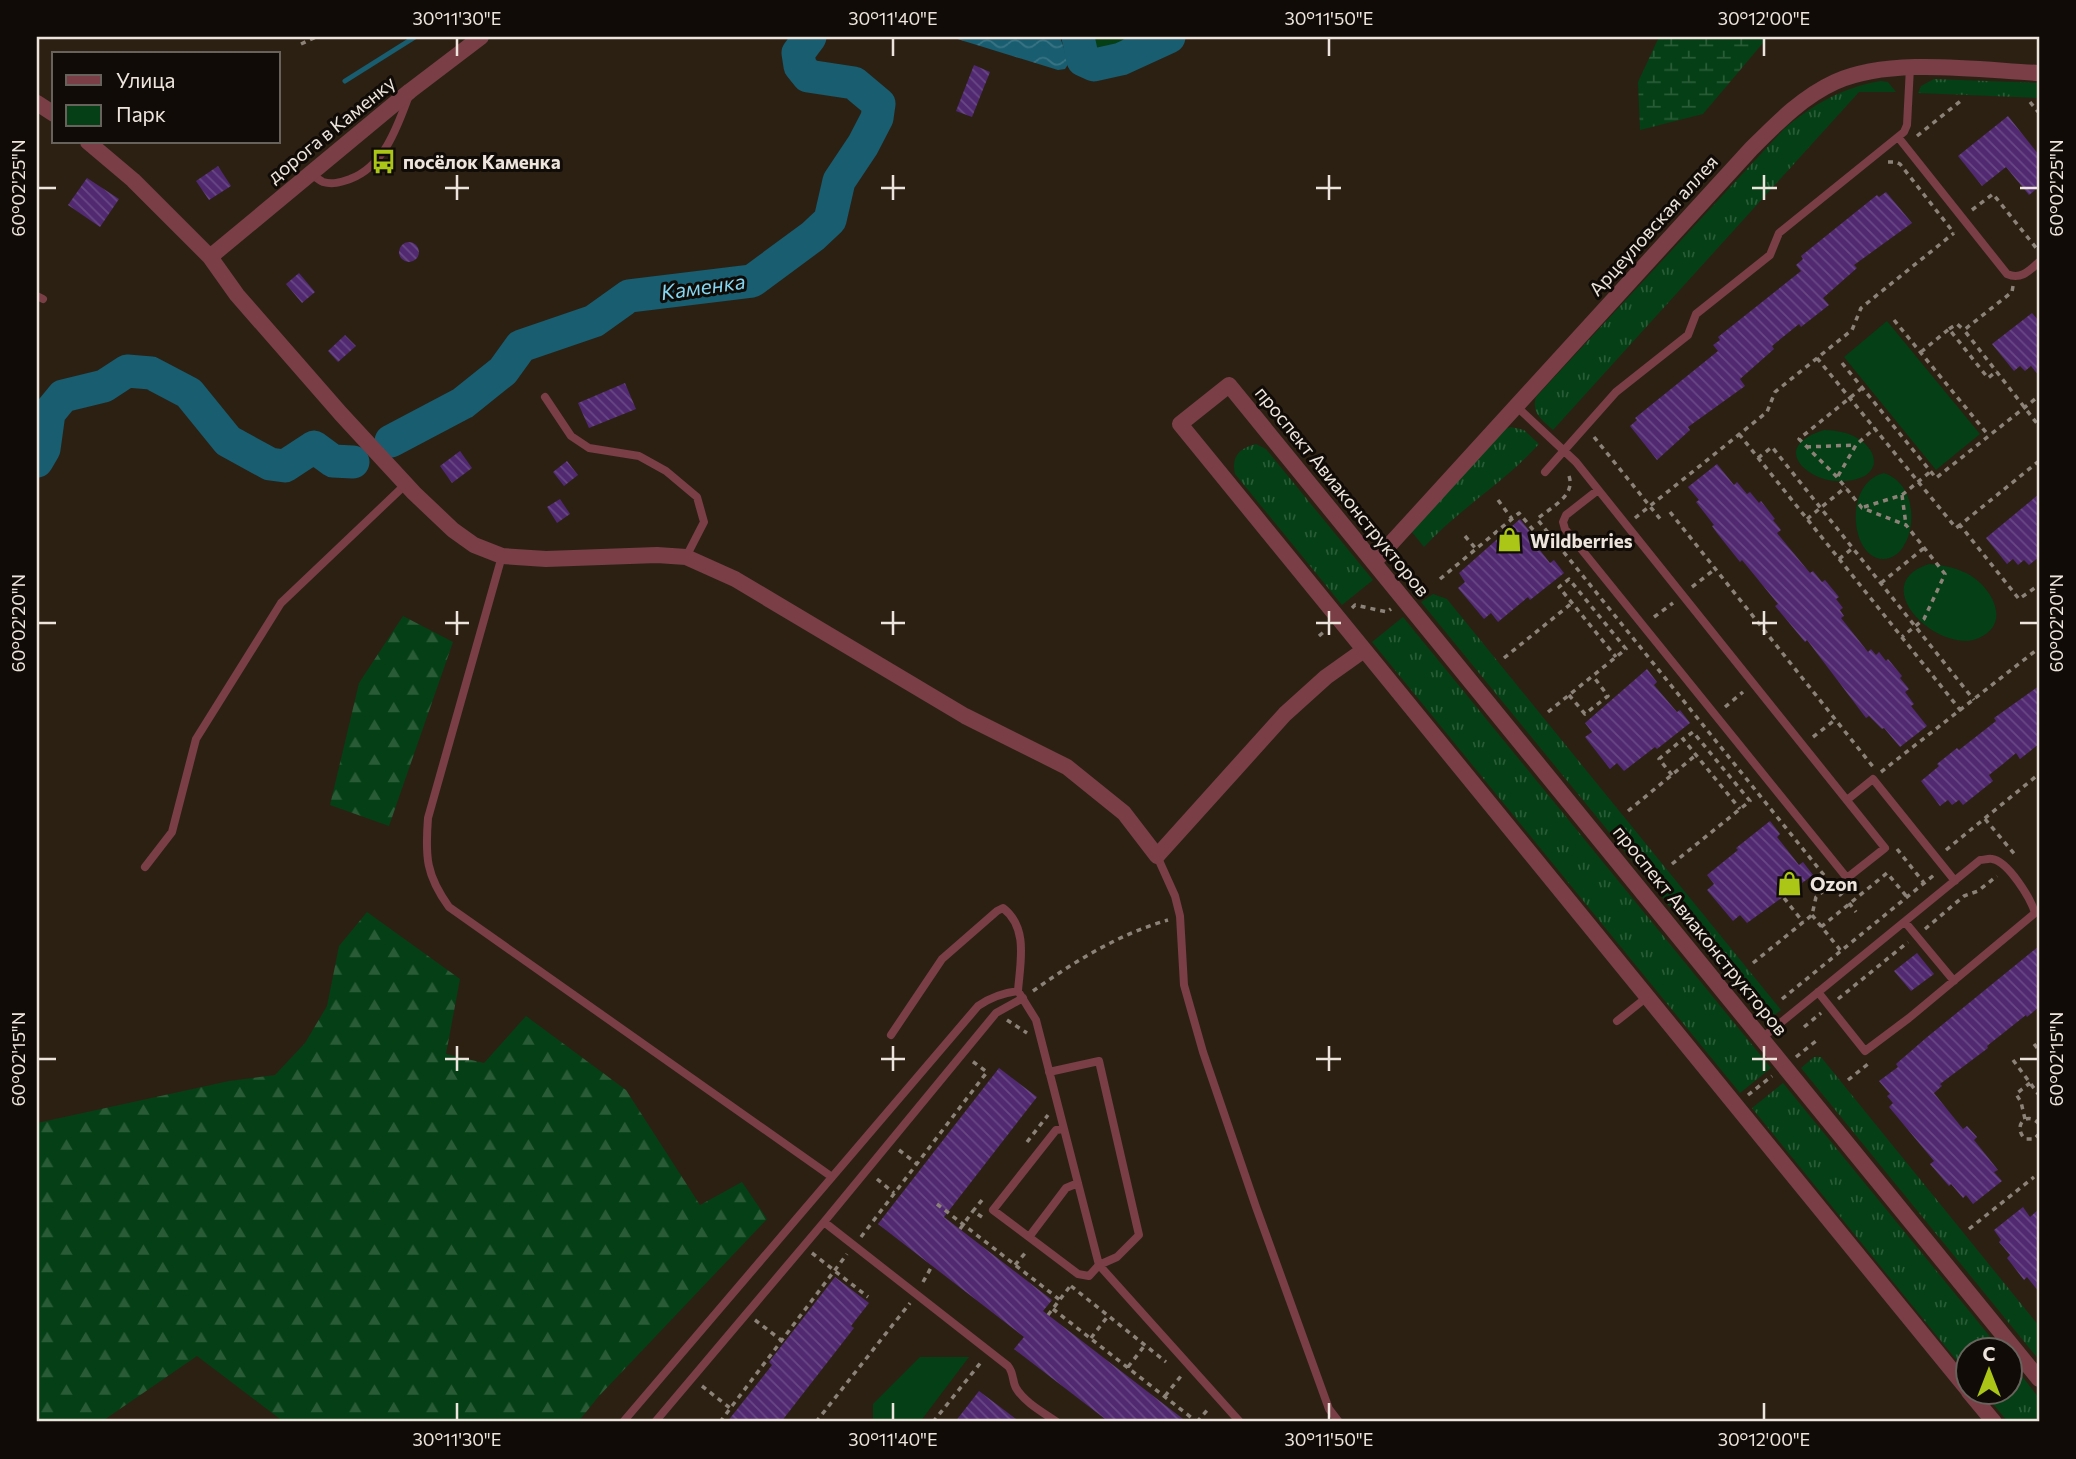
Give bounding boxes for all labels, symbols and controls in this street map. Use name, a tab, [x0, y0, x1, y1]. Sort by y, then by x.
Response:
text: 30°11'30"E	[413, 7, 501, 29]
text: 30°11'40"E	[848, 7, 938, 29]
text: 30°11'50"E	[1285, 7, 1373, 29]
text: 30°12'00"E	[1718, 7, 1810, 29]
legend	[52, 52, 280, 144]
text: Улица	[116, 67, 175, 92]
street label: дорога в Каменку	[263, 70, 400, 187]
text: Парк	[116, 101, 166, 126]
text: 60°02'25"N	[7, 140, 29, 237]
text: 60°02'25"N	[2045, 140, 2067, 237]
bus stop icon: посёлок Каменка	[369, 147, 397, 175]
place label: посёлок Каменка	[403, 150, 561, 173]
street label: Арцеуловская аллея	[1584, 150, 1722, 300]
water label: Каменка	[659, 268, 747, 304]
street label: проспект Авиаконструкторов	[1251, 381, 1435, 601]
shop icon: Wildberries	[1496, 526, 1524, 554]
place label: Wildberries	[1530, 529, 1633, 552]
text: 60°02'20"N	[7, 574, 29, 672]
text: 60°02'20"N	[2045, 574, 2067, 672]
street label: проспект Авиаконструкторов	[1609, 820, 1793, 1040]
shop icon: Ozon	[1776, 869, 1804, 897]
place label: Ozon	[1810, 872, 1858, 895]
text: 60°02'15"N	[7, 1012, 29, 1106]
text: 60°02'15"N	[2045, 1012, 2067, 1106]
north arrow	[1954, 1336, 2024, 1406]
text: С	[1983, 1342, 1996, 1365]
text: 30°11'30"E	[413, 1428, 501, 1450]
text: 30°11'40"E	[848, 1428, 938, 1450]
text: 30°11'50"E	[1285, 1428, 1373, 1450]
text: 30°12'00"E	[1718, 1428, 1810, 1450]

